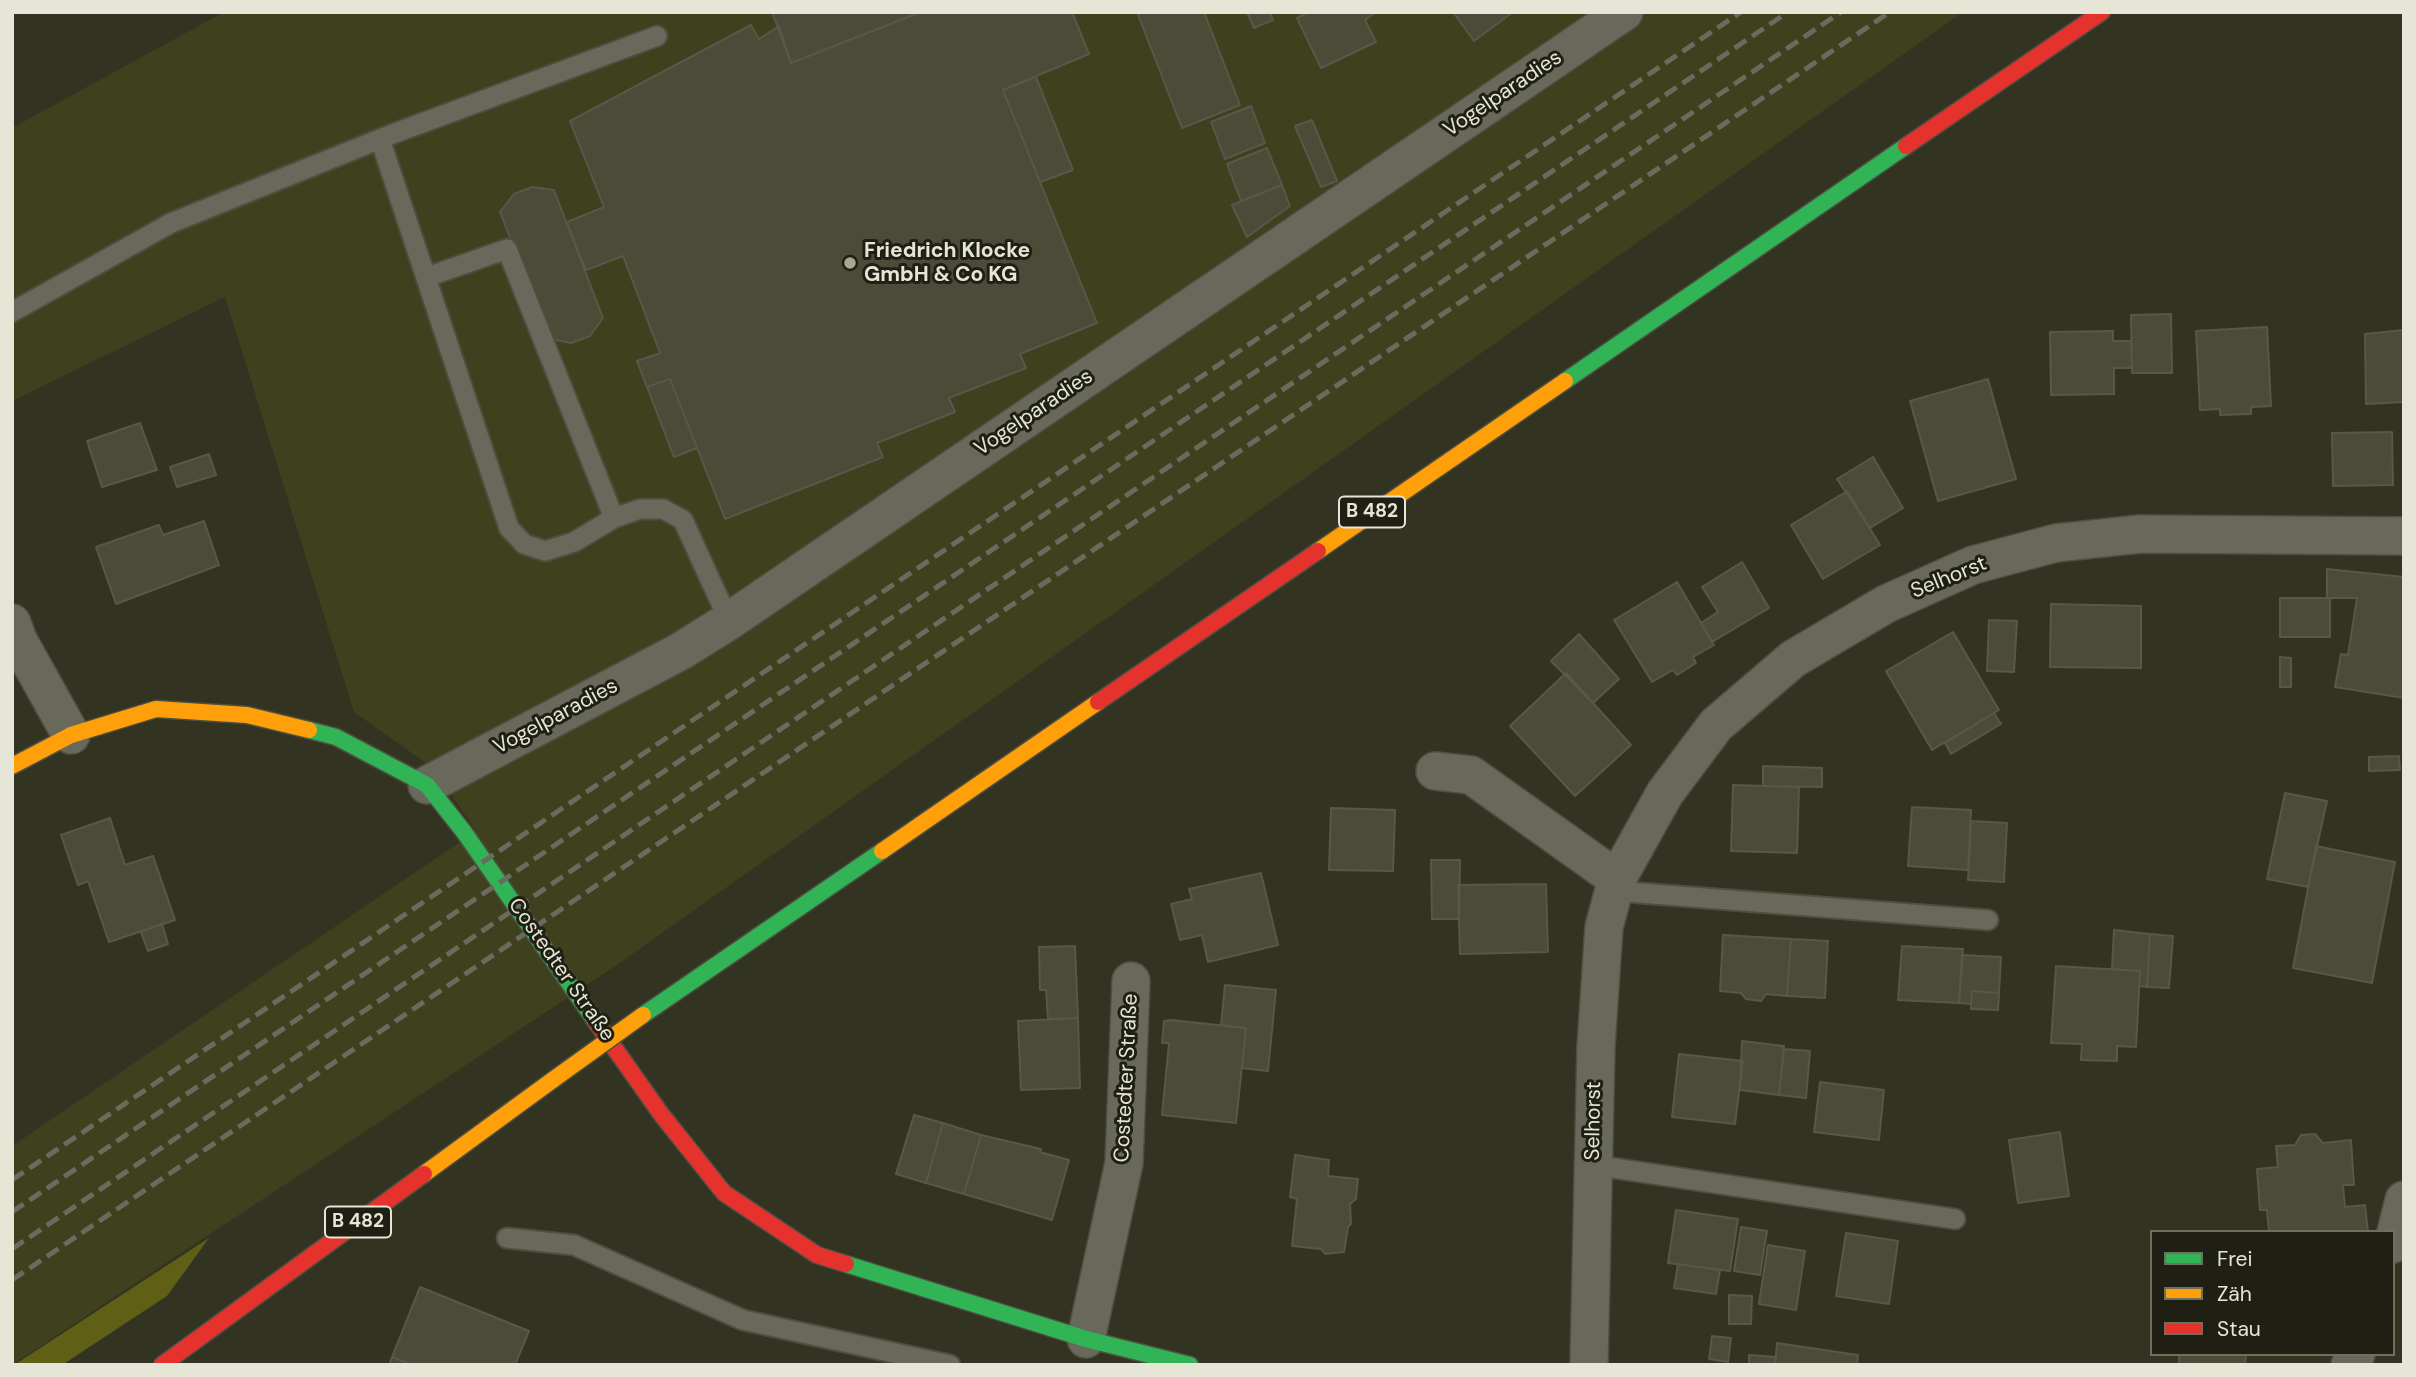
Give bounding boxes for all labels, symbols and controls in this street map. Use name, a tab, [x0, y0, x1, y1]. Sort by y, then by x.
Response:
street label: Vogelparadies	[1439, 45, 1567, 143]
place label: Friedrich Klocke GmbH & Co KG	[864, 238, 1030, 288]
marker: Friedrich Klocke GmbH & Co KG	[842, 255, 858, 271]
street label: Vogelparadies	[970, 364, 1098, 462]
road number: B 482	[1339, 496, 1405, 527]
street label: Selhorst	[1907, 551, 1991, 605]
street label: Vogelparadies	[490, 674, 622, 760]
street label: Costedter Straße	[502, 894, 620, 1046]
street label: Costedter Straße	[1110, 993, 1144, 1163]
street label: Selhorst	[1581, 1081, 1607, 1161]
road number: B 482	[325, 1206, 391, 1238]
legend	[2150, 1230, 2395, 1356]
text: Frei	[2217, 1245, 2253, 1273]
text: Zäh	[2217, 1280, 2252, 1308]
text: Stau	[2217, 1315, 2261, 1343]

